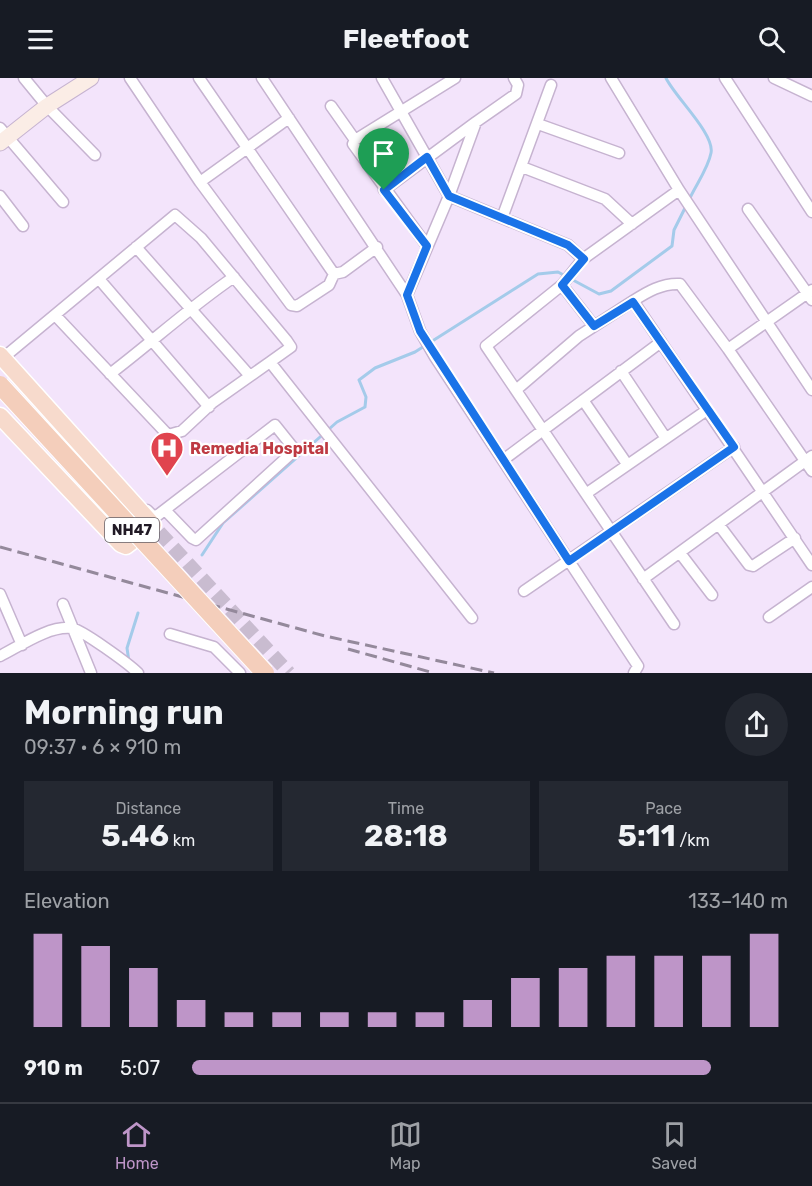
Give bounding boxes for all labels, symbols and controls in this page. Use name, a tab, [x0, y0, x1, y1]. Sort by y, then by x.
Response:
icon: menu	[24, 23, 57, 56]
text: Fleetfoot	[343, 23, 469, 55]
icon: search	[755, 23, 788, 56]
pin	[358, 128, 409, 190]
icon: arrive	[367, 137, 400, 170]
hospital icon: Remedia Hospital	[149, 430, 185, 477]
place label: Remedia Hospital	[190, 439, 329, 458]
road number: NH47	[105, 518, 159, 542]
text: Morning run	[24, 693, 224, 732]
button: share	[725, 693, 788, 756]
text: 09:37 · 6 × 910 m	[24, 735, 181, 759]
text: Distance	[116, 799, 181, 818]
text: Time	[388, 799, 424, 818]
text: Pace	[645, 799, 682, 818]
text: 5.46	[101, 818, 169, 854]
text: 28:18	[364, 818, 448, 854]
text: 5:11	[618, 818, 676, 854]
text: km	[169, 831, 195, 850]
text: /km	[676, 831, 710, 850]
text: Elevation	[24, 889, 110, 913]
text: 133–140 m	[688, 889, 788, 913]
text: 910 m	[24, 1056, 83, 1080]
text: 5:07	[120, 1056, 160, 1080]
tab: Home	[115, 1118, 159, 1173]
tab: Map	[389, 1118, 422, 1173]
tab: Saved	[651, 1118, 697, 1173]

